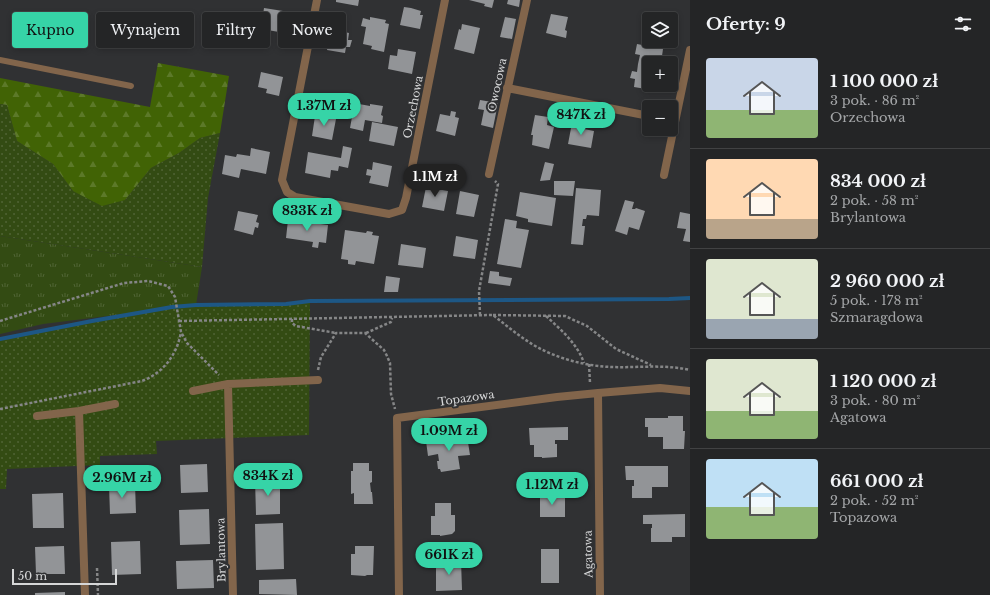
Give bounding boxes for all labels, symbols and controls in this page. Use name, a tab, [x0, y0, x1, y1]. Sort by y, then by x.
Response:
chip: Kupno	[12, 12, 88, 48]
chip: Wynajem	[96, 12, 194, 48]
chip: Filtry	[202, 12, 270, 48]
chip: Nowe	[278, 12, 346, 48]
map controls	[642, 12, 678, 136]
button: layers	[642, 12, 678, 48]
icon: filters	[952, 13, 974, 35]
text: Oferty: 9	[706, 14, 786, 35]
street label: Owocowa	[484, 56, 510, 113]
button: +	[642, 56, 678, 92]
text: 1 100 000 zł	[830, 71, 938, 92]
street label: Orzechowa	[400, 73, 426, 140]
icon: home	[738, 74, 786, 122]
text: 3 pok. · 86 m²	[830, 92, 919, 109]
pin: 1.37M zł	[283, 93, 365, 127]
text: 1.37M zł	[297, 97, 351, 114]
button: −	[642, 100, 678, 136]
pin: 847K zł	[544, 102, 618, 136]
text: 847K zł	[556, 106, 606, 123]
text: Orzechowa	[830, 109, 906, 126]
pin: 1.1M zł	[398, 164, 472, 198]
text: 1.1M zł	[412, 168, 458, 185]
text: 834 000 zł	[830, 171, 926, 192]
icon: home	[738, 175, 786, 223]
text: 2 pok. · 58 m²	[830, 192, 918, 209]
pin: 833K zł	[270, 198, 344, 232]
text: 833K zł	[282, 202, 332, 219]
text: Brylantowa	[830, 209, 906, 226]
text: 2 960 000 zł	[830, 271, 945, 292]
icon: home	[738, 275, 786, 323]
text: 5 pok. · 178 m²	[830, 292, 923, 309]
text: Szmaragdowa	[830, 309, 923, 326]
text: 1 120 000 zł	[830, 371, 937, 392]
icon: home	[738, 375, 786, 423]
street label: Topazowa	[437, 387, 496, 409]
text: 3 pok. · 80 m²	[830, 392, 920, 409]
text: Agatowa	[830, 409, 886, 426]
pin: 1.09M zł	[408, 418, 490, 452]
text: 1.09M zł	[420, 422, 478, 439]
pin: 834K zł	[231, 463, 305, 497]
pin: 2.96M zł	[81, 465, 163, 499]
text: 834K zł	[242, 467, 294, 484]
text: 2.96M zł	[92, 469, 152, 486]
text: 661 000 zł	[830, 471, 924, 492]
pin: 1.12M zł	[511, 472, 593, 506]
icon: home	[738, 475, 786, 523]
text: 1.12M zł	[525, 476, 579, 493]
text: 2 pok. · 52 m²	[830, 492, 918, 509]
text: Topazowa	[830, 509, 897, 526]
street label: Brylantowa	[213, 517, 229, 582]
street label: Agatowa	[581, 529, 595, 579]
pin: 661K zł	[412, 542, 486, 576]
text: 661K zł	[424, 546, 474, 563]
scale bar	[12, 567, 117, 586]
text: 50 m	[18, 569, 47, 583]

